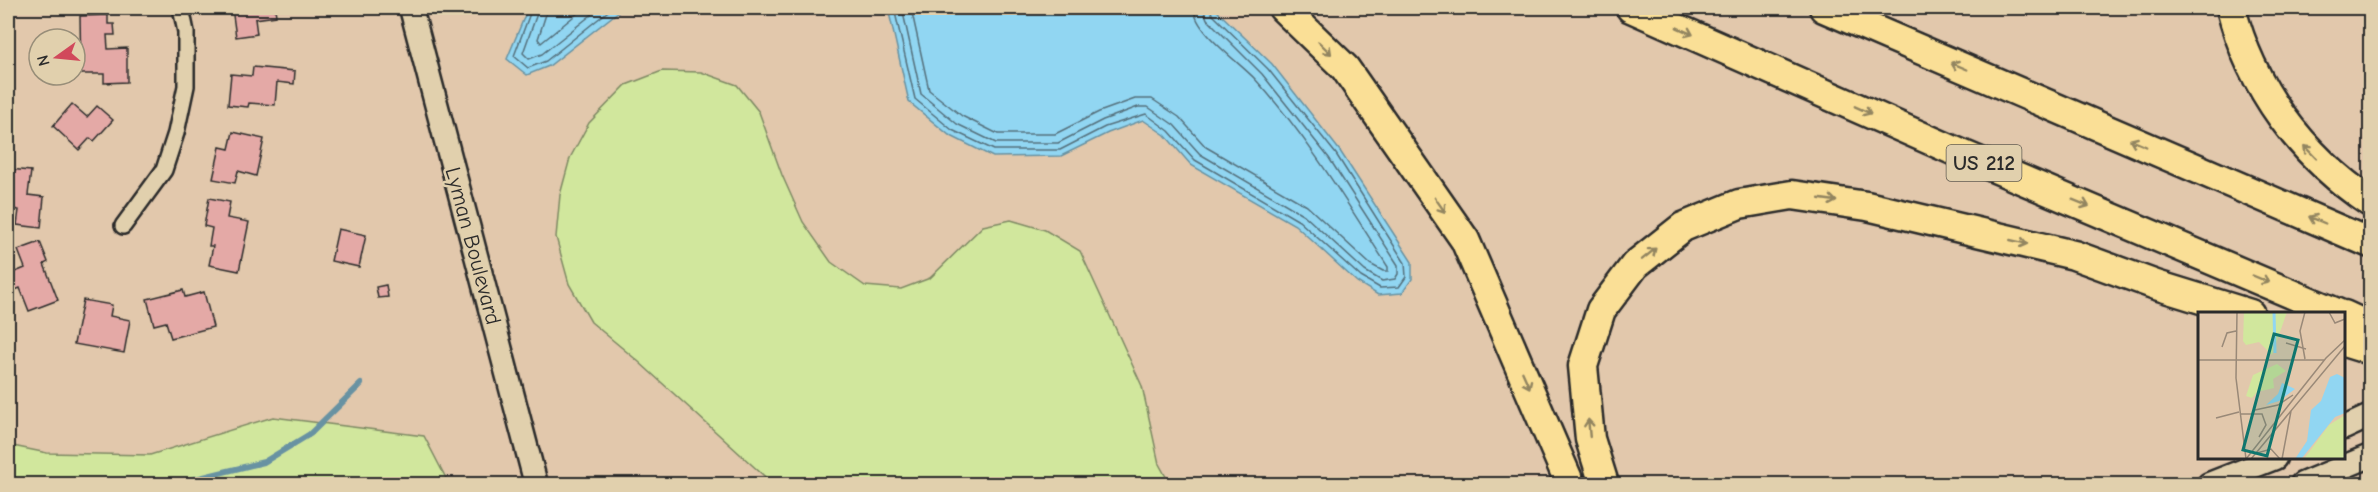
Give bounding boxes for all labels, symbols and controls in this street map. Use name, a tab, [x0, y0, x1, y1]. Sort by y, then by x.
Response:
one-way arrow	[1675, 26, 1693, 37]
north arrow	[27, 27, 87, 87]
one-way arrow	[1318, 41, 1333, 56]
text: N	[33, 53, 54, 68]
one-way arrow	[1950, 60, 1968, 71]
one-way arrow	[1854, 105, 1872, 116]
one-way arrow	[2129, 137, 2147, 148]
one-way arrow	[2302, 144, 2317, 159]
road number: US 212	[1946, 145, 2022, 181]
street label: Lyman Boulevard	[439, 164, 507, 328]
one-way arrow	[1818, 195, 1838, 206]
one-way arrow	[1434, 197, 1446, 213]
one-way arrow	[2071, 198, 2090, 209]
one-way arrow	[2308, 214, 2326, 225]
one-way arrow	[2009, 237, 2028, 249]
one-way arrow	[1641, 248, 1657, 261]
one-way arrow	[2251, 274, 2269, 286]
inset map	[2198, 312, 2345, 459]
one-way arrow	[1521, 371, 1532, 389]
one-way arrow	[1583, 419, 1594, 439]

